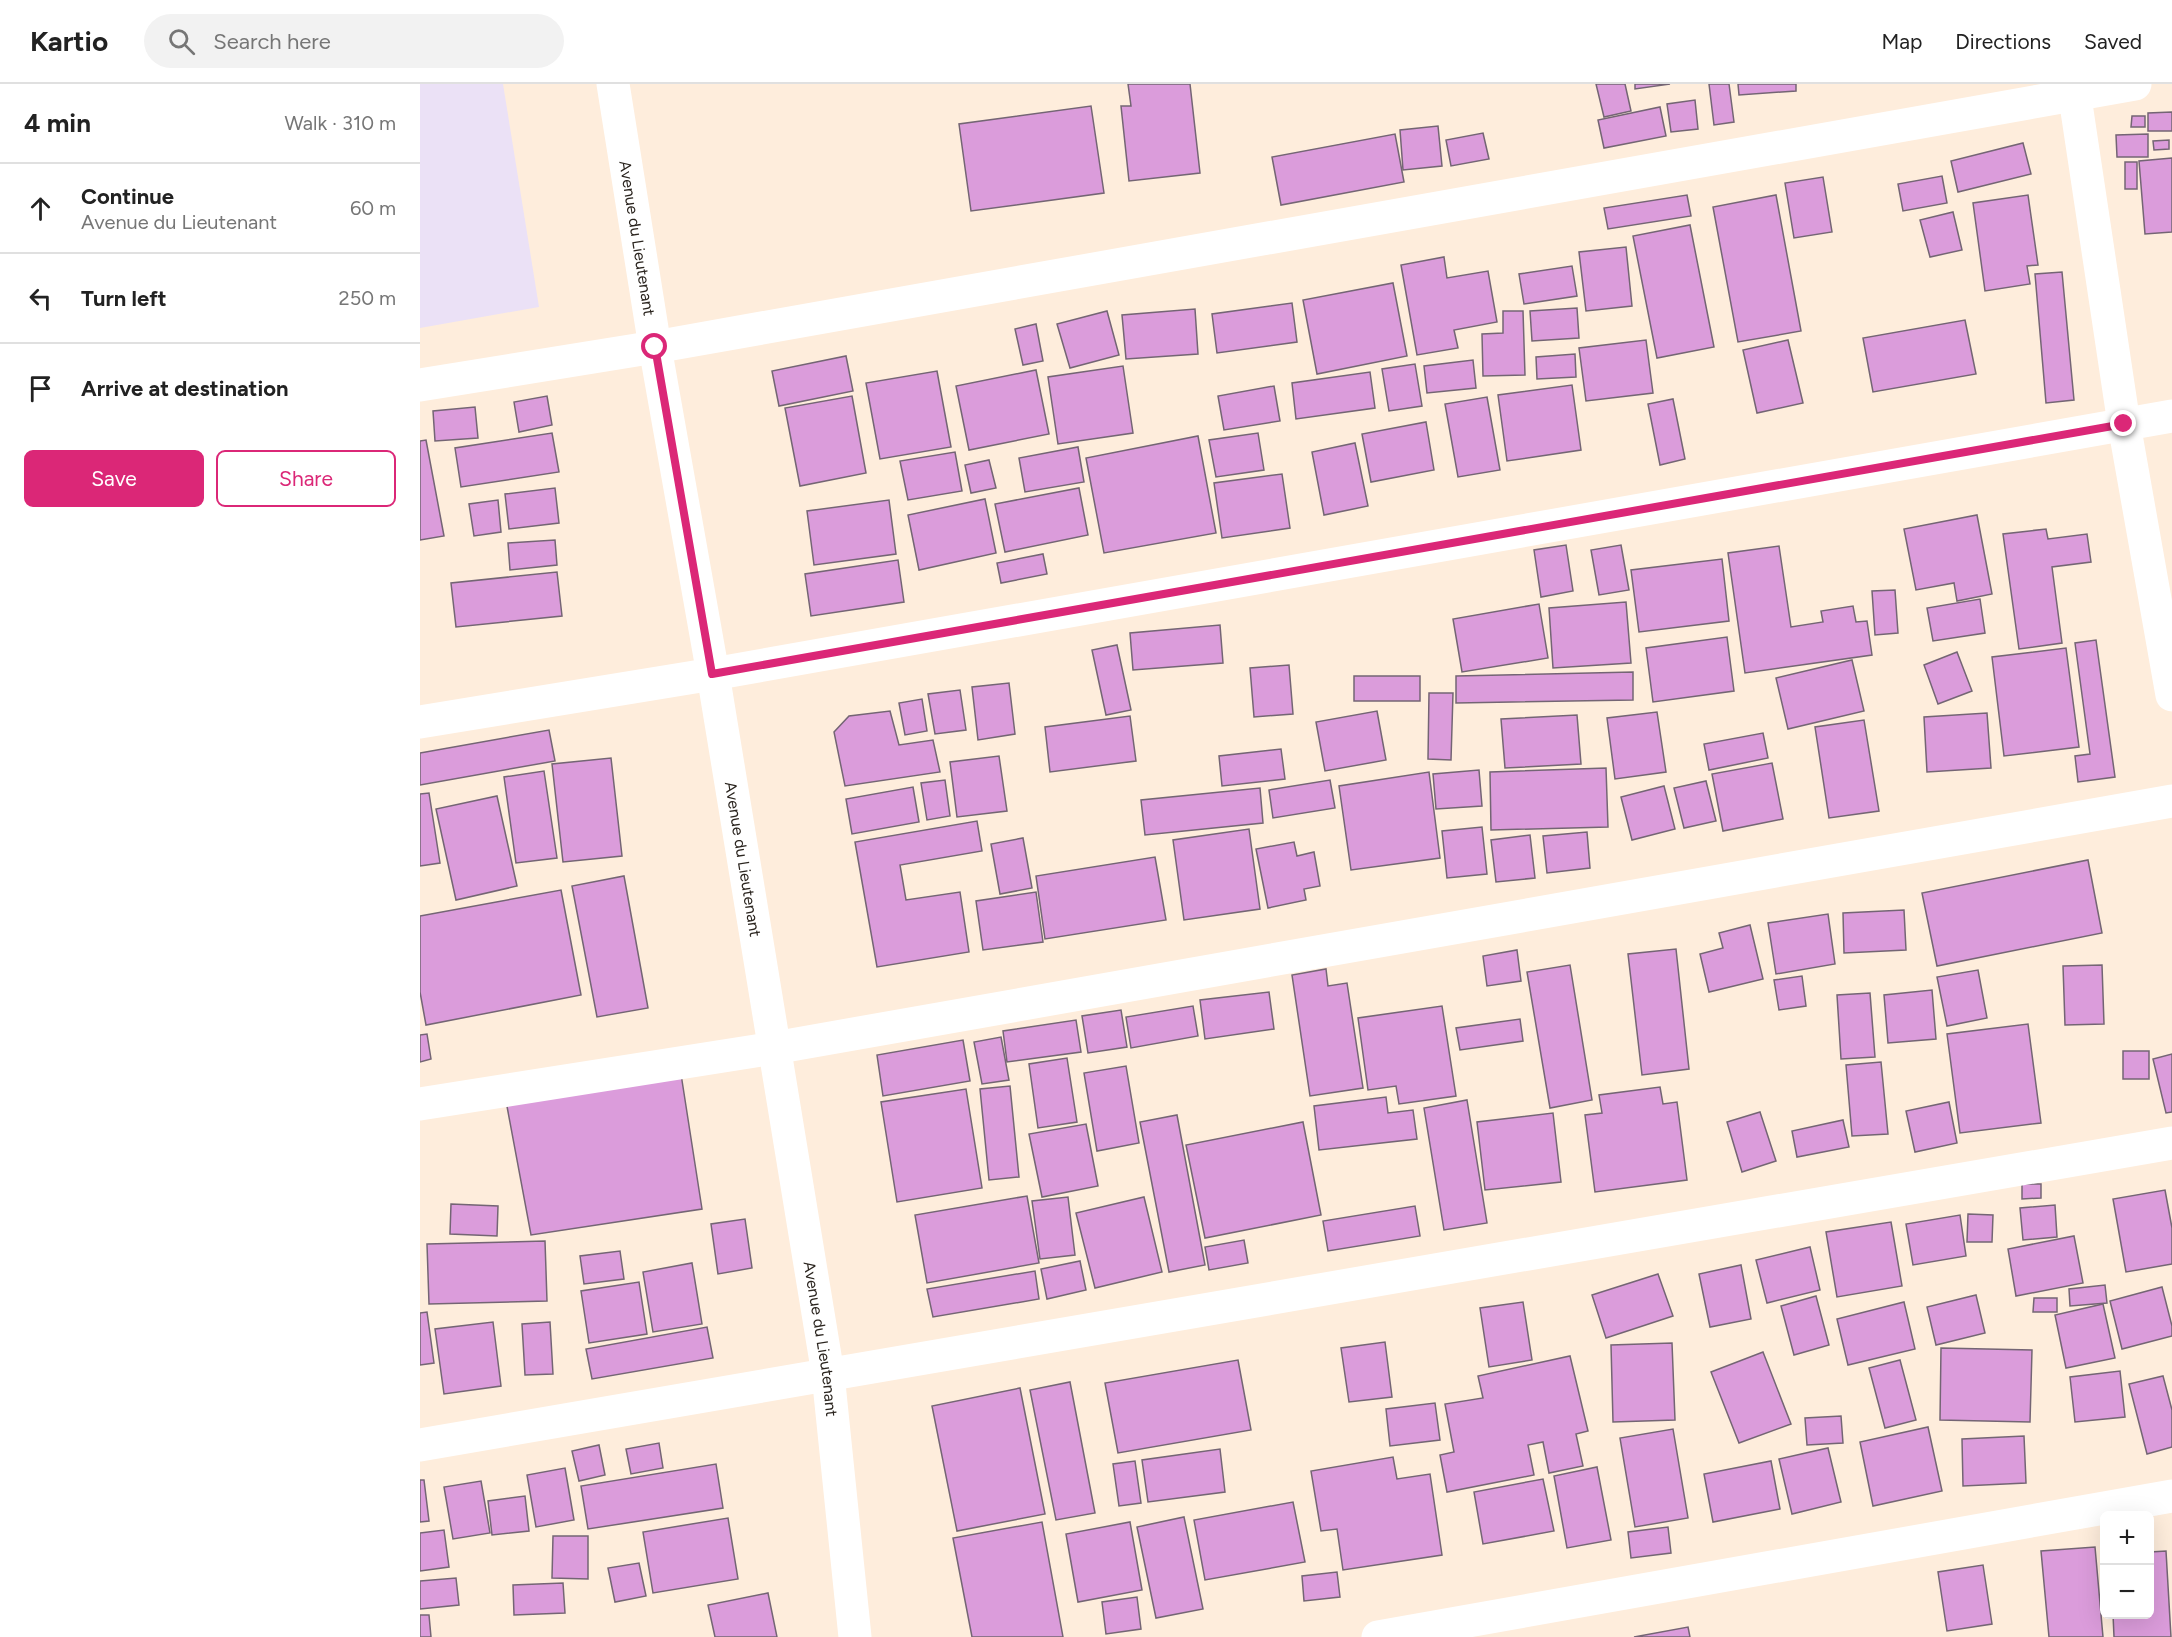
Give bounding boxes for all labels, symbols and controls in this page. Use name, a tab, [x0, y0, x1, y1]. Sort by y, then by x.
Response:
search box	[144, 14, 564, 68]
text: Kartio	[30, 24, 108, 58]
icon: search	[165, 25, 198, 58]
text: Search here	[213, 28, 331, 55]
text: Map	[1881, 29, 1922, 54]
text: Directions	[1955, 29, 2051, 54]
text: Saved	[2084, 29, 2142, 54]
text: 4 min	[24, 107, 91, 139]
text: Walk · 310 m	[284, 111, 396, 135]
street label: Avenue du Lieutenant	[616, 159, 659, 317]
text: Continue	[81, 183, 174, 210]
icon: ahead	[24, 192, 57, 225]
text: 60 m	[350, 196, 396, 220]
text: Avenue du Lieutenant	[81, 210, 277, 234]
icon: left	[24, 282, 57, 315]
text: Turn left	[81, 285, 167, 312]
text: 250 m	[339, 286, 396, 310]
route start	[641, 333, 667, 359]
icon: arrive	[24, 372, 57, 405]
text: Arrive at destination	[81, 375, 289, 402]
route end	[2110, 410, 2136, 436]
button: Save	[24, 450, 204, 507]
button: Share	[216, 450, 396, 507]
street label: Avenue du Lieutenant	[721, 780, 766, 938]
street label: Avenue du Lieutenant	[800, 1260, 842, 1417]
map controls	[2100, 1511, 2154, 1619]
button: +	[2100, 1511, 2154, 1565]
button: −	[2100, 1565, 2154, 1619]

